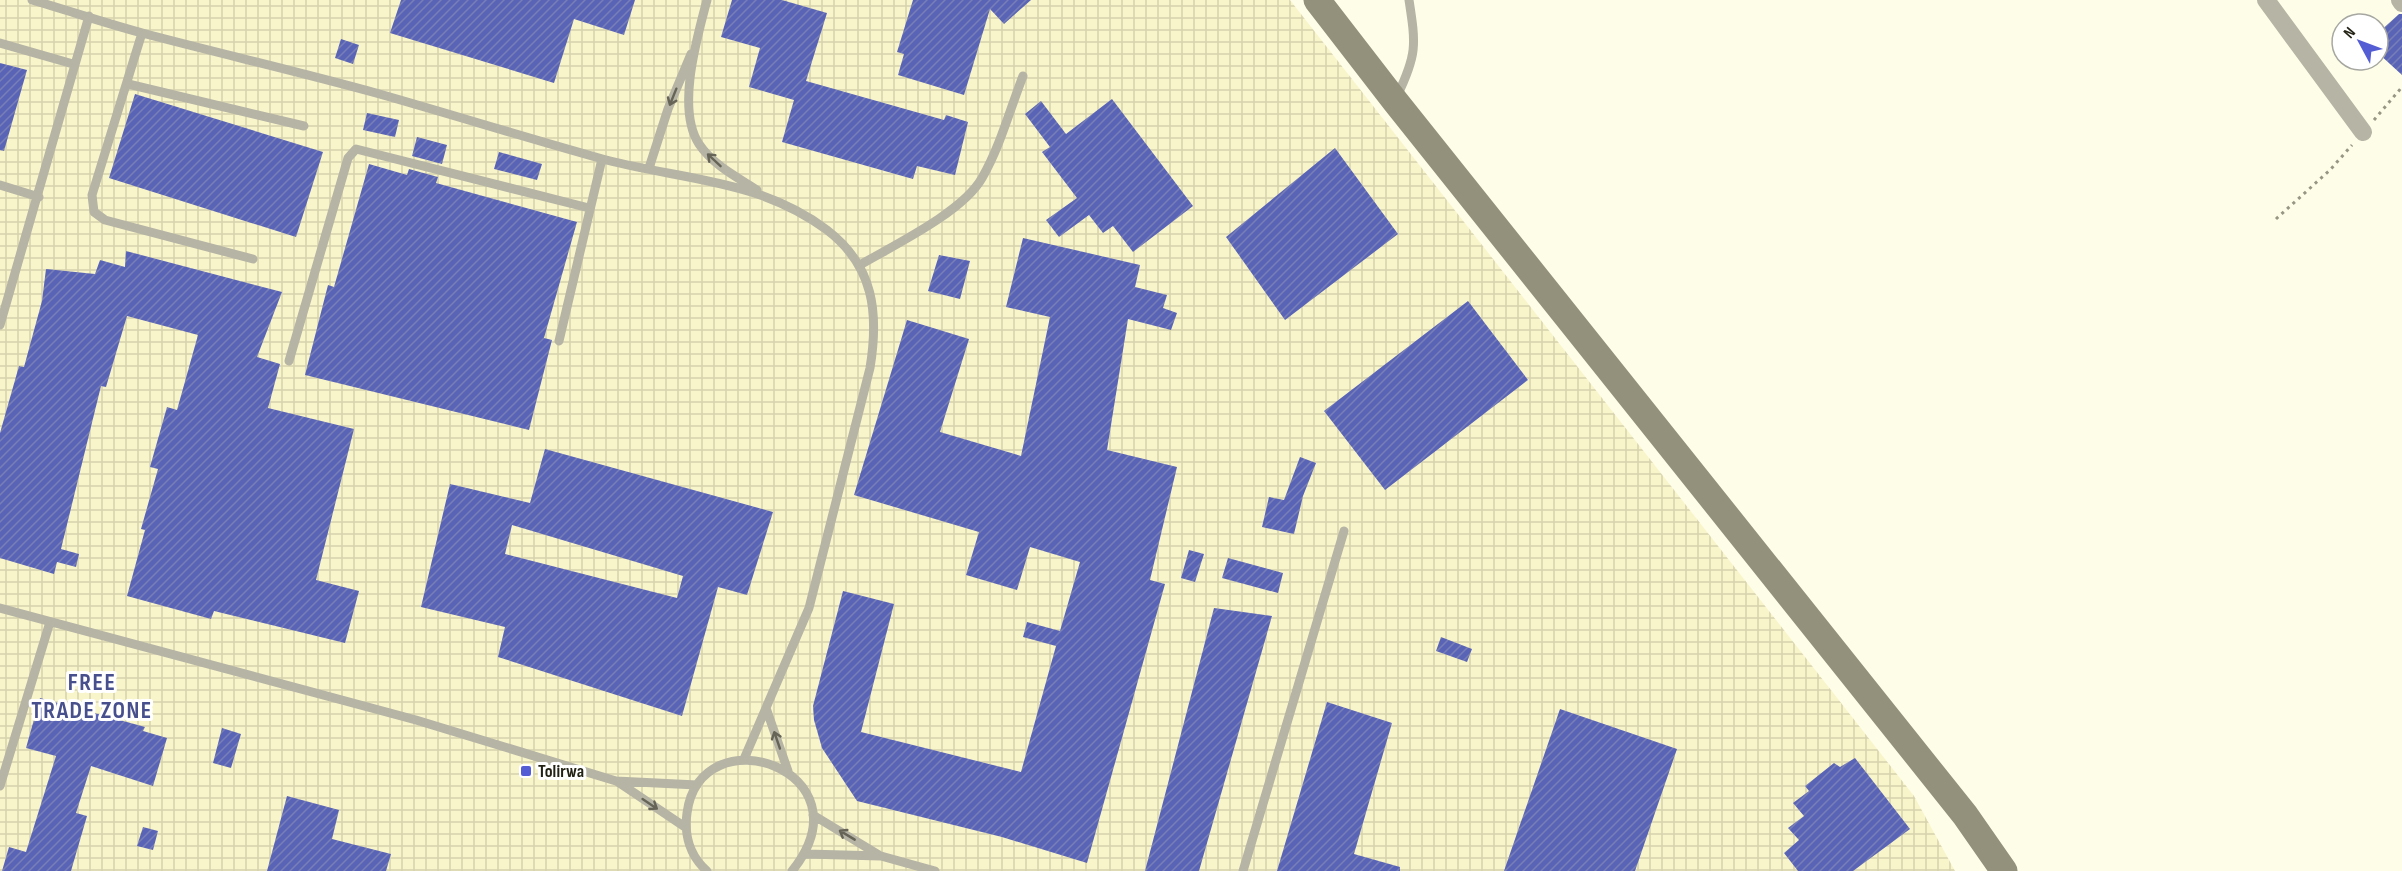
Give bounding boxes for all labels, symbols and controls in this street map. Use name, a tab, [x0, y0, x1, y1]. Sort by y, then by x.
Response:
north arrow	[2330, 12, 2390, 72]
text: N	[2340, 24, 2360, 43]
one-way arrow	[667, 88, 678, 106]
one-way arrow	[707, 153, 722, 167]
district label: FREE TRADE ZONE	[31, 668, 153, 725]
one-way arrow	[771, 731, 782, 750]
place label: Tolirwa	[538, 761, 584, 782]
marker: Tolirwa	[519, 764, 533, 778]
one-way arrow	[642, 798, 658, 810]
one-way arrow	[839, 829, 856, 841]

